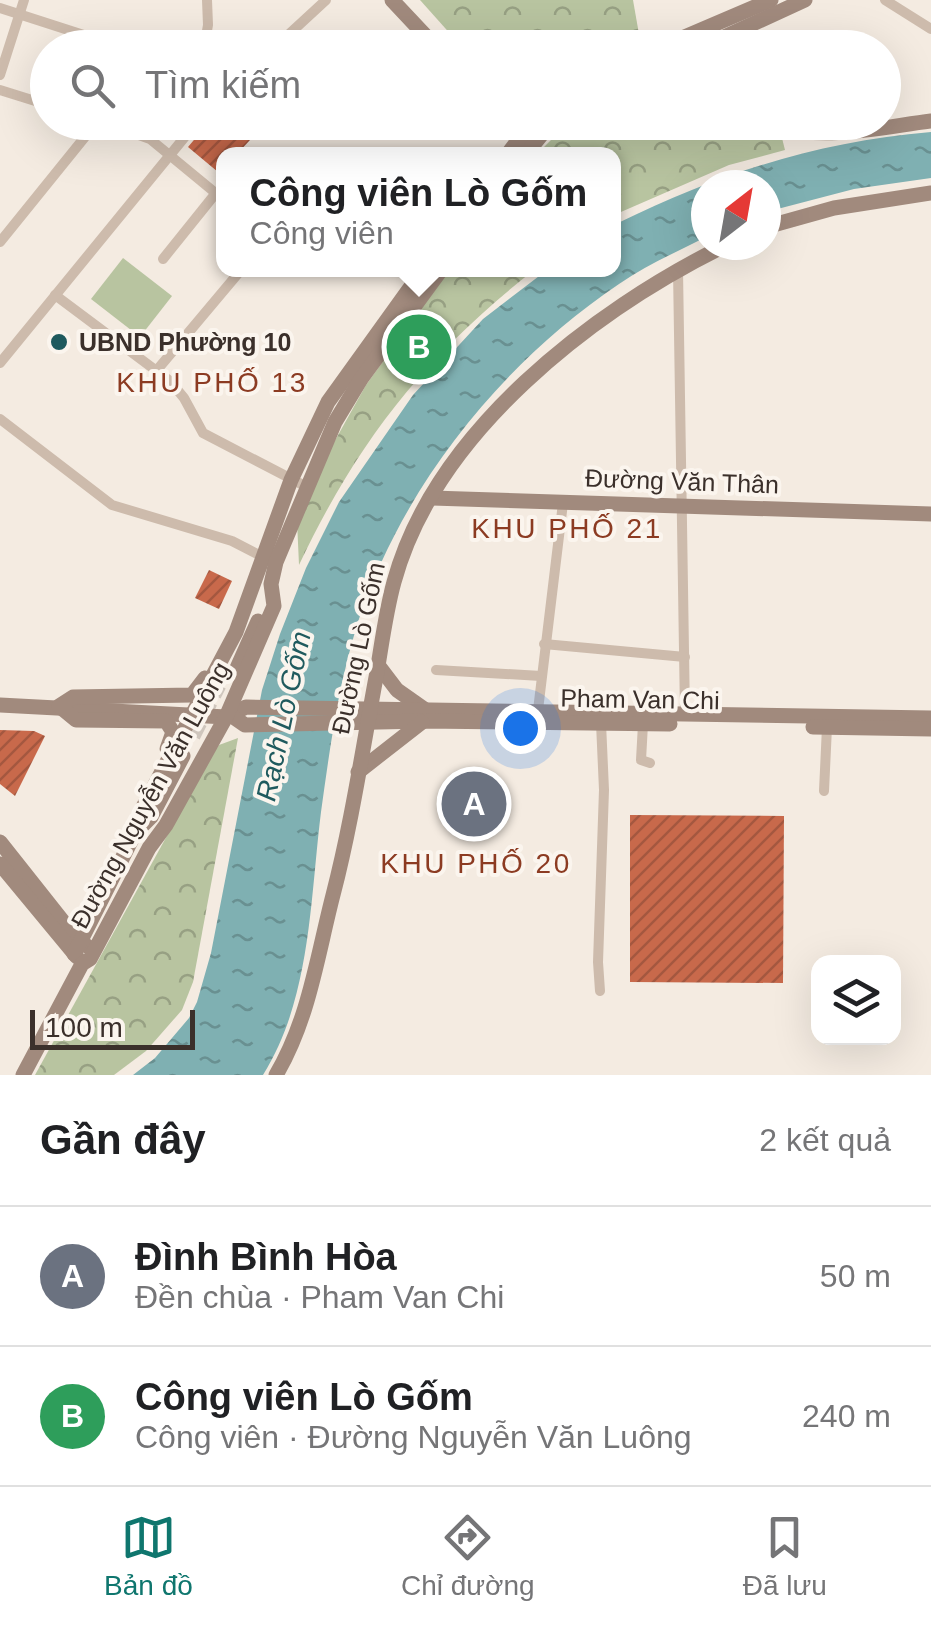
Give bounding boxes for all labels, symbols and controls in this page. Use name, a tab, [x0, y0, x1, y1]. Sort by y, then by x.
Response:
search box	[30, 30, 901, 140]
icon: search	[65, 58, 120, 113]
text: Tìm kiếm	[145, 64, 301, 106]
popup	[216, 147, 621, 277]
north arrow	[691, 170, 781, 260]
text: Công viên Lò Gốm	[250, 172, 587, 214]
text: Công viên	[250, 215, 394, 251]
pin: B	[386, 310, 452, 384]
place label: UBND Phường 10	[79, 328, 291, 356]
marker: UBND Phường 10	[48, 331, 70, 353]
district label: KHU PHỐ 13	[116, 366, 308, 398]
street label: Đường Văn Thân	[585, 464, 779, 498]
district label: KHU PHỐ 21	[471, 512, 663, 544]
street label: Đường Lò Gốm	[326, 560, 390, 736]
water label: Rạch Lò Gốm	[250, 628, 317, 804]
street label: Đường Nguyễn Văn Luông	[65, 657, 235, 933]
street label: Pham Van Chi	[560, 684, 720, 714]
your location	[495, 703, 546, 754]
pin: A	[442, 766, 506, 842]
district label: KHU PHỐ 20	[380, 847, 572, 879]
map controls	[811, 955, 901, 1045]
button: layers	[811, 955, 901, 1045]
scale bar	[30, 1005, 195, 1050]
text: 100 m	[45, 1012, 123, 1043]
text: Gần đây	[40, 1116, 206, 1163]
text: 2 kết quả	[759, 1122, 891, 1158]
text: Đình Bình Hòa	[135, 1236, 397, 1278]
text: A	[61, 1258, 84, 1294]
text: 50 m	[820, 1258, 891, 1294]
text: Đền chùa · Pham Van Chi	[135, 1279, 504, 1315]
text: Công viên Lò Gốm	[135, 1376, 473, 1418]
text: B	[61, 1398, 84, 1434]
text: 240 m	[802, 1398, 891, 1434]
text: Công viên · Đường Nguyễn Văn Luông	[135, 1419, 692, 1455]
tab: Bản đồ	[104, 1510, 193, 1602]
tab: Chỉ đường	[401, 1510, 535, 1602]
tab: Đã lưu	[743, 1510, 827, 1602]

